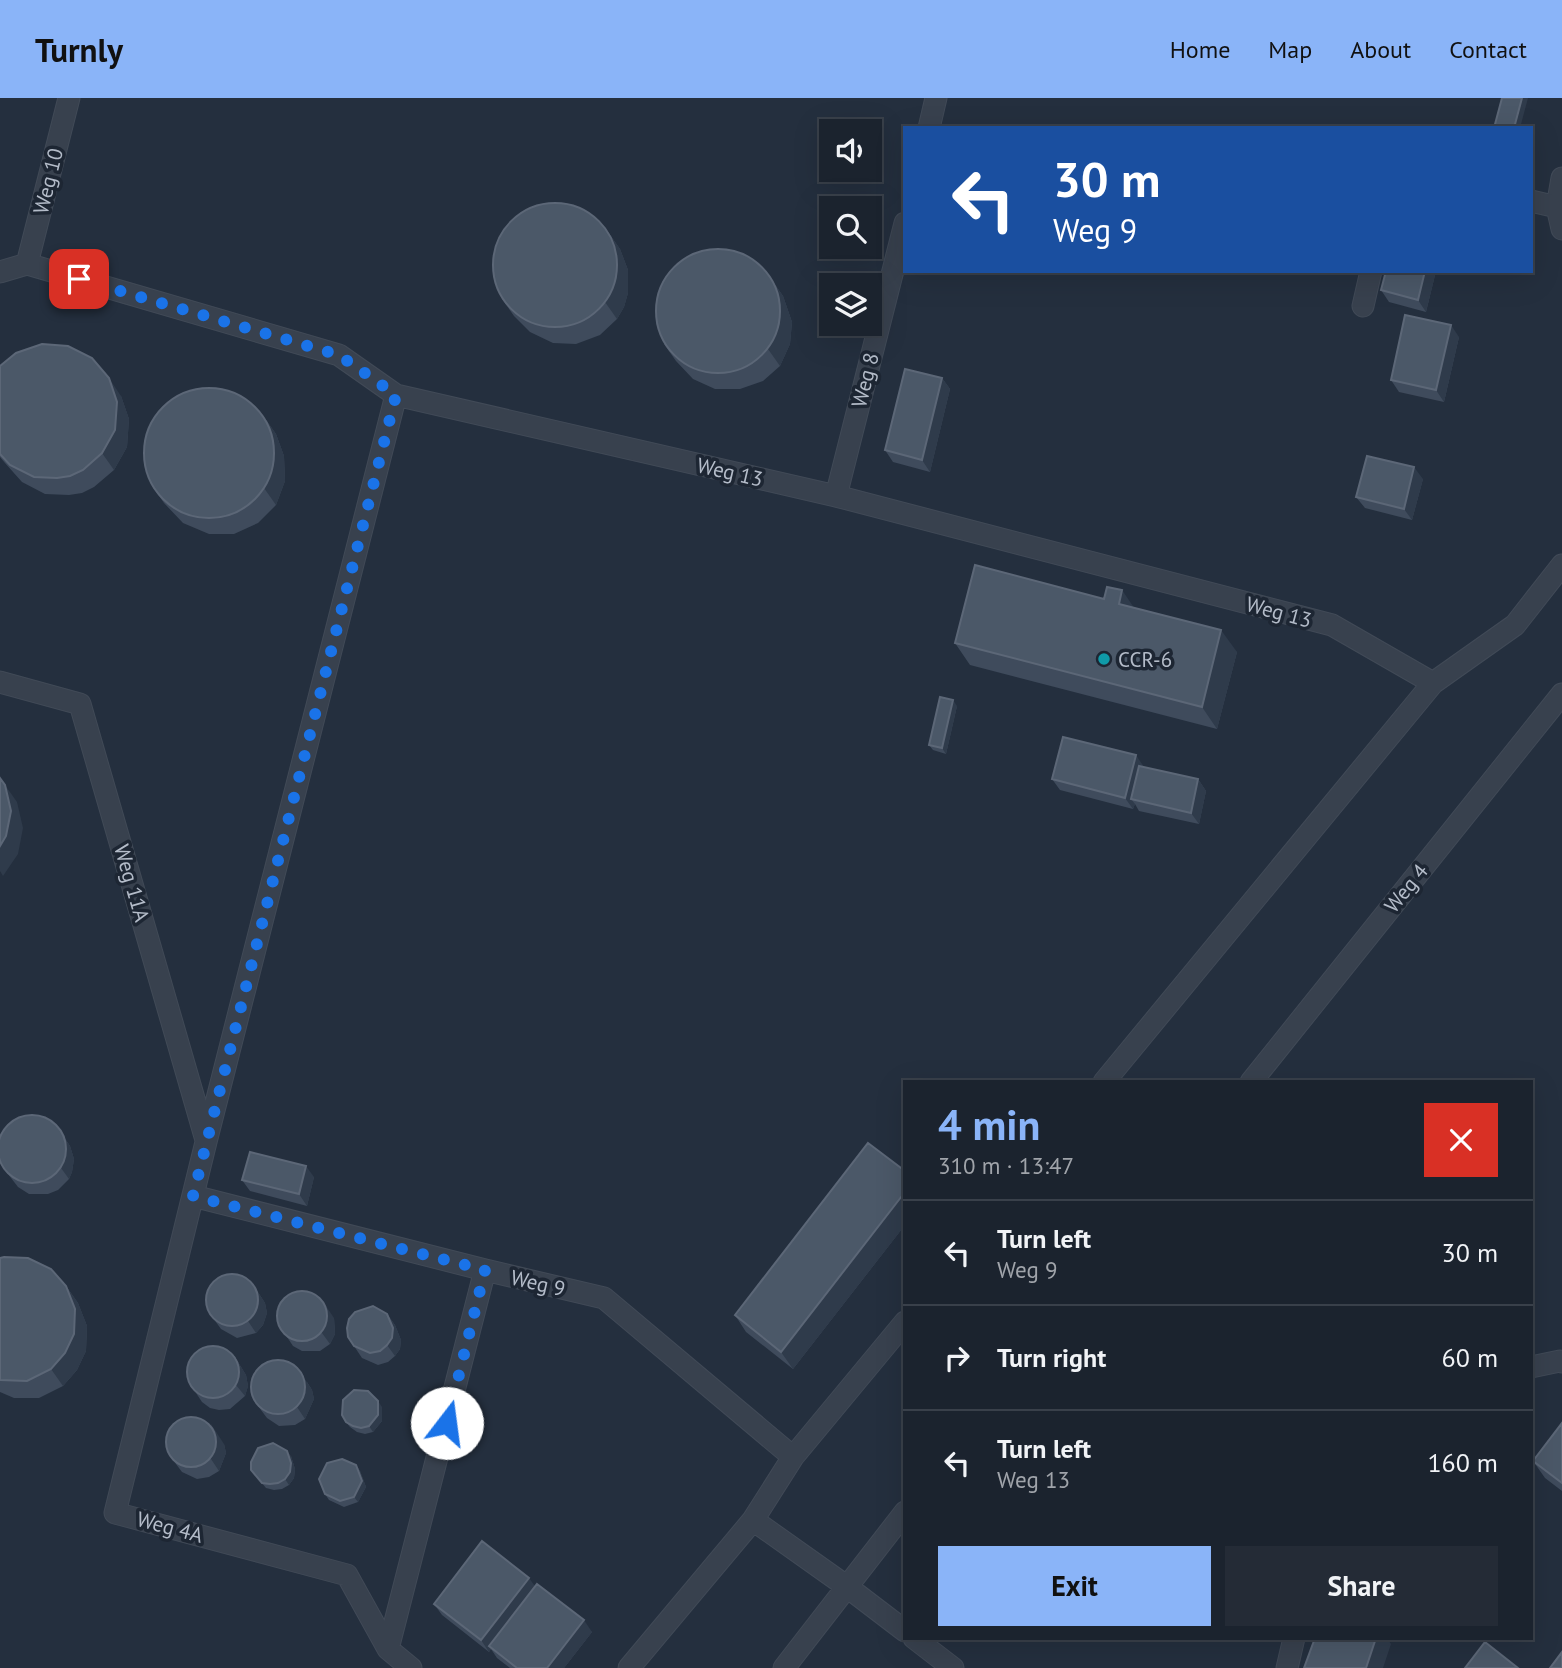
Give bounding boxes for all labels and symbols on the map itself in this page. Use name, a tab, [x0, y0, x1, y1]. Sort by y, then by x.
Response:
street label: Weg 10	[27, 145, 69, 217]
pin	[49, 249, 109, 309]
street label: Weg 8	[845, 350, 885, 410]
street label: Weg 13	[694, 451, 766, 493]
street label: Weg 13	[1243, 590, 1315, 634]
place label: CCR-6	[1118, 646, 1172, 673]
marker: CCR-6	[1096, 651, 1112, 667]
street label: Weg 11A	[108, 841, 156, 925]
street label: Weg 4	[1378, 858, 1434, 918]
street label: Weg 9	[508, 1264, 568, 1302]
position arrow	[410, 1386, 484, 1460]
street label: Weg 4A	[134, 1505, 207, 1549]

